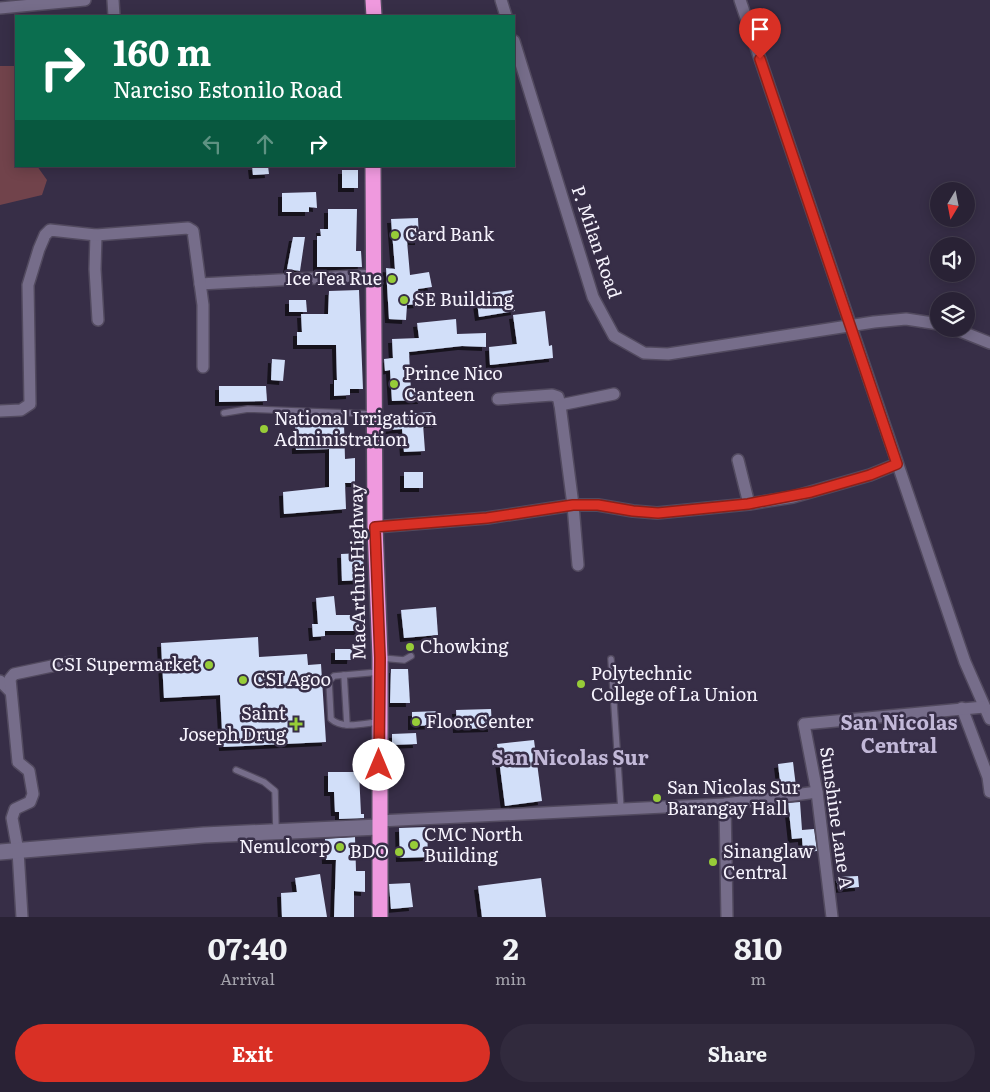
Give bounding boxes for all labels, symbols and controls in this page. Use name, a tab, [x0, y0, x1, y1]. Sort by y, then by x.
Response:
pin	[739, 8, 781, 59]
icon: arrive	[746, 15, 774, 43]
text: 160 m	[113, 25, 211, 77]
icon: right	[30, 35, 95, 100]
text: Narciso Estonilo Road	[113, 72, 343, 105]
icon: left	[198, 130, 226, 158]
icon: ahead	[251, 130, 279, 158]
icon: right	[304, 130, 332, 158]
street label: P. Milan Road	[565, 181, 629, 302]
north arrow	[930, 182, 975, 228]
map controls	[930, 182, 975, 337]
place label: Card Bank	[405, 220, 495, 247]
marker: Card Bank	[389, 229, 401, 241]
button: sound	[930, 237, 975, 282]
place label: Ice Tea Rue	[285, 264, 382, 291]
marker: Ice Tea Rue	[386, 273, 398, 285]
place label: SE Building	[414, 285, 515, 312]
button: layers	[930, 292, 975, 337]
marker: SE Building	[398, 294, 410, 306]
place label: Prince Nico Canteen	[404, 359, 503, 407]
marker: Prince Nico Canteen	[388, 378, 400, 390]
place label: National Irrigation Administration	[274, 404, 437, 452]
marker: National Irrigation Administration	[258, 423, 270, 435]
street label: MacArthur Highway	[341, 483, 372, 661]
place label: Chowking	[420, 632, 510, 659]
marker: Chowking	[404, 641, 416, 653]
place label: CSI Supermarket	[52, 650, 200, 677]
marker: CSI Supermarket	[203, 659, 215, 671]
place label: Polytechnic College of La Union	[591, 659, 758, 707]
place label: CSI Agoo	[253, 665, 331, 692]
marker: CSI Agoo	[237, 674, 249, 686]
marker: Polytechnic College of La Union	[575, 678, 587, 690]
place label: Saint Joseph Drug	[179, 699, 287, 747]
district label: San Nicolas Central	[841, 706, 957, 759]
place label: Floor Center	[426, 707, 534, 734]
marker: Floor Center	[410, 716, 422, 728]
marker: Saint Joseph Drug	[290, 718, 302, 730]
position arrow	[352, 738, 404, 790]
district label: San Nicolas Sur	[491, 741, 649, 771]
street label: Sunshine Lane A	[814, 745, 861, 891]
place label: San Nicolas Sur Barangay Hall	[667, 773, 801, 821]
marker: San Nicolas Sur Barangay Hall	[651, 792, 663, 804]
place label: CMC North Building	[424, 820, 523, 868]
place label: Nenulcorp	[239, 832, 330, 859]
place label: BDO	[350, 837, 389, 864]
place label: Sinanglaw Central	[723, 837, 814, 885]
marker: CMC North Building	[408, 839, 420, 851]
marker: Nenulcorp	[334, 841, 346, 853]
marker: BDO	[393, 846, 405, 858]
marker: Sinanglaw Central	[707, 856, 719, 868]
text: 07:40	[207, 925, 288, 969]
text: 2	[503, 925, 519, 969]
text: 810	[734, 925, 783, 969]
text: Arrival	[220, 966, 275, 990]
text: min	[495, 966, 526, 990]
text: m	[750, 966, 766, 990]
button: Exit	[15, 1024, 490, 1082]
button: Share	[500, 1024, 975, 1082]

